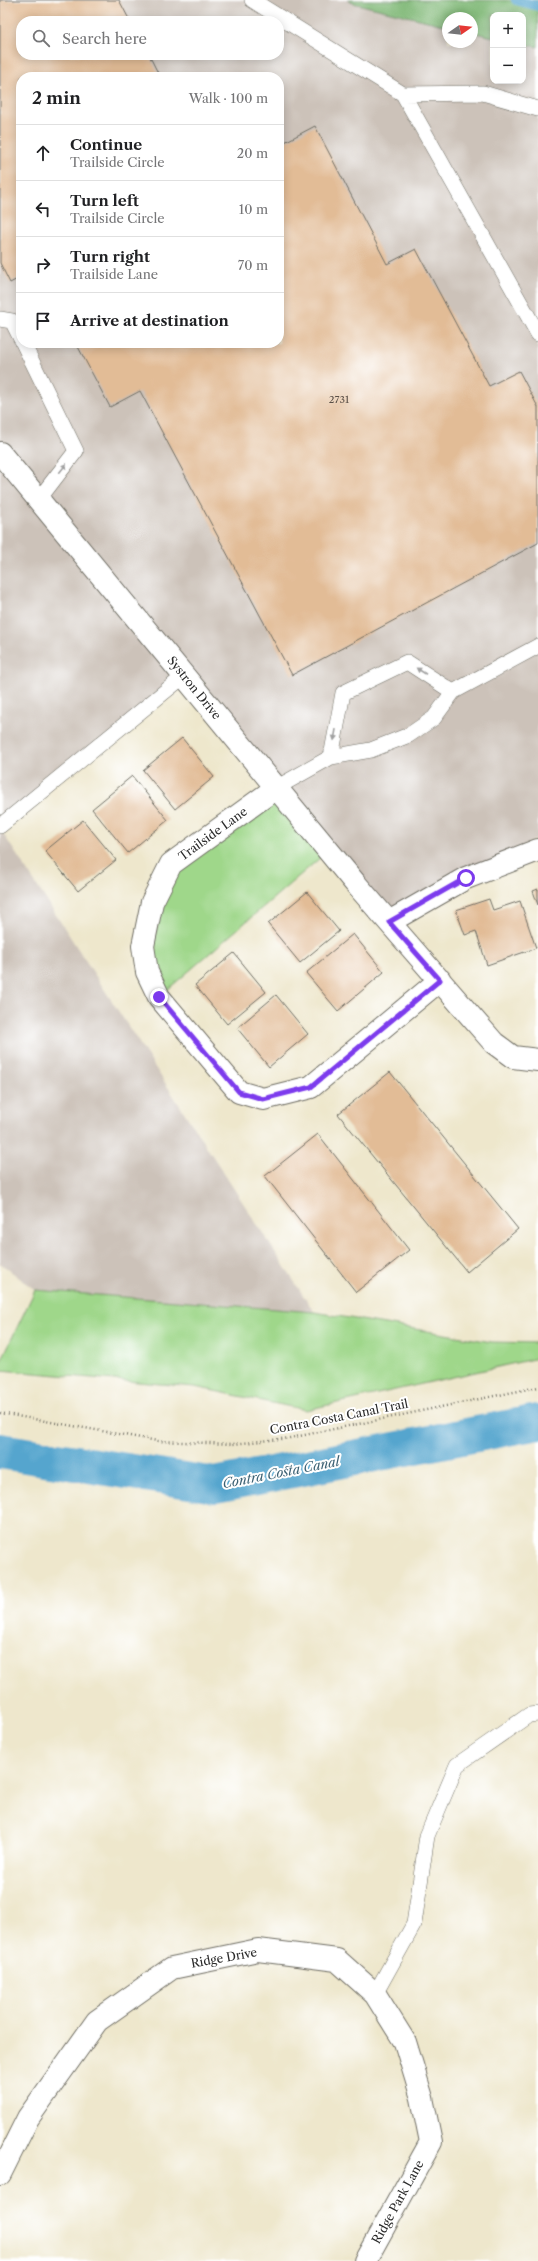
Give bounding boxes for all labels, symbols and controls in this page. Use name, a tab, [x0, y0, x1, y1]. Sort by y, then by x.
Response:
north arrow	[442, 12, 478, 48]
map controls	[490, 12, 526, 84]
button: +	[490, 12, 526, 48]
search box	[16, 16, 284, 60]
icon: search	[30, 27, 52, 49]
text: Search here	[62, 29, 147, 48]
button: −	[490, 48, 526, 84]
text: 2 min	[32, 88, 81, 108]
text: Walk · 100 m	[189, 90, 268, 106]
text: Continue	[70, 135, 142, 154]
icon: ahead	[32, 142, 54, 164]
text: 20 m	[237, 145, 268, 161]
text: Trailside Circle	[70, 154, 165, 170]
text: Turn left	[70, 191, 139, 210]
icon: left	[32, 198, 54, 220]
text: 10 m	[239, 201, 268, 217]
text: Trailside Circle	[70, 210, 165, 226]
text: Turn right	[70, 247, 150, 266]
icon: right	[32, 254, 54, 276]
text: 70 m	[238, 257, 268, 273]
text: Trailside Lane	[70, 266, 158, 282]
icon: arrive	[32, 310, 54, 332]
text: Arrive at destination	[70, 311, 229, 330]
house number: 2731	[329, 393, 350, 406]
one-way arrow	[58, 463, 66, 473]
street label: Systron Drive	[164, 653, 225, 723]
one-way arrow	[415, 667, 426, 675]
one-way arrow	[332, 729, 338, 741]
street label: Trailside Lane	[175, 803, 250, 864]
route start	[457, 869, 475, 887]
route end	[150, 988, 168, 1006]
street label: Contra Costa Canal Trail	[268, 1396, 410, 1437]
water label: Contra Costa Canal	[221, 1452, 343, 1491]
street label: Ridge Drive	[190, 1944, 259, 1971]
street label: Ridge Park Lane	[368, 2157, 427, 2246]

